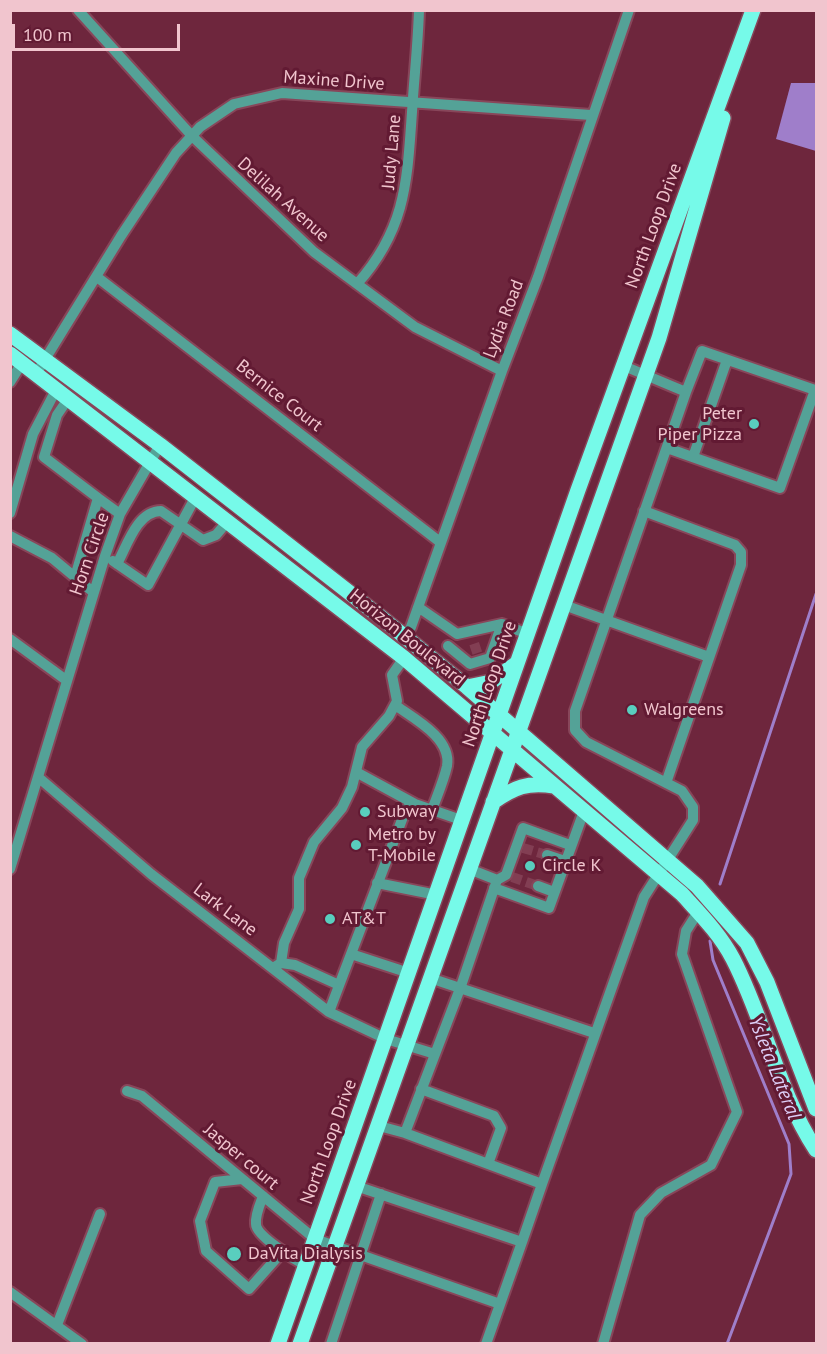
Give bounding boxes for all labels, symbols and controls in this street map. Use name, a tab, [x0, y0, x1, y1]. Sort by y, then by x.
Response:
scale bar	[15, 12, 183, 50]
text: 100 m	[23, 23, 72, 46]
street label: Maxine Drive	[283, 67, 385, 95]
street label: Judy Lane	[378, 114, 406, 190]
street label: Delilah Avenue	[233, 153, 333, 247]
street label: North Loop Drive	[621, 160, 687, 292]
street label: Lydia Road	[479, 277, 529, 361]
street label: Bernice Court	[231, 356, 327, 436]
place label: Peter Piper Pizza	[657, 403, 742, 446]
marker: Peter Piper Pizza	[747, 417, 761, 431]
street label: Horn Circle	[66, 510, 114, 598]
street label: Horizon Boulevard	[345, 585, 469, 691]
street label: North Loop Drive	[458, 618, 522, 750]
place label: Walgreens	[644, 699, 724, 721]
marker: Walgreens	[625, 703, 639, 717]
place label: Subway	[377, 801, 436, 823]
marker: Subway	[358, 805, 372, 819]
place label: Metro by T-Mobile	[368, 824, 436, 866]
marker: Metro by T-Mobile	[349, 838, 363, 852]
place label: Circle K	[542, 855, 602, 877]
marker: Circle K	[523, 859, 537, 873]
street label: Lark Lane	[189, 879, 261, 941]
place label: AT&T	[342, 908, 386, 930]
marker: AT&T	[323, 912, 337, 926]
water label: Ysleta Lateral	[742, 1013, 806, 1123]
street label: North Loop Drive	[296, 1076, 362, 1208]
street label: Jasper court	[199, 1119, 283, 1195]
place label: DaVita Dialysis	[248, 1243, 363, 1265]
marker: DaVita Dialysis	[225, 1245, 243, 1263]

